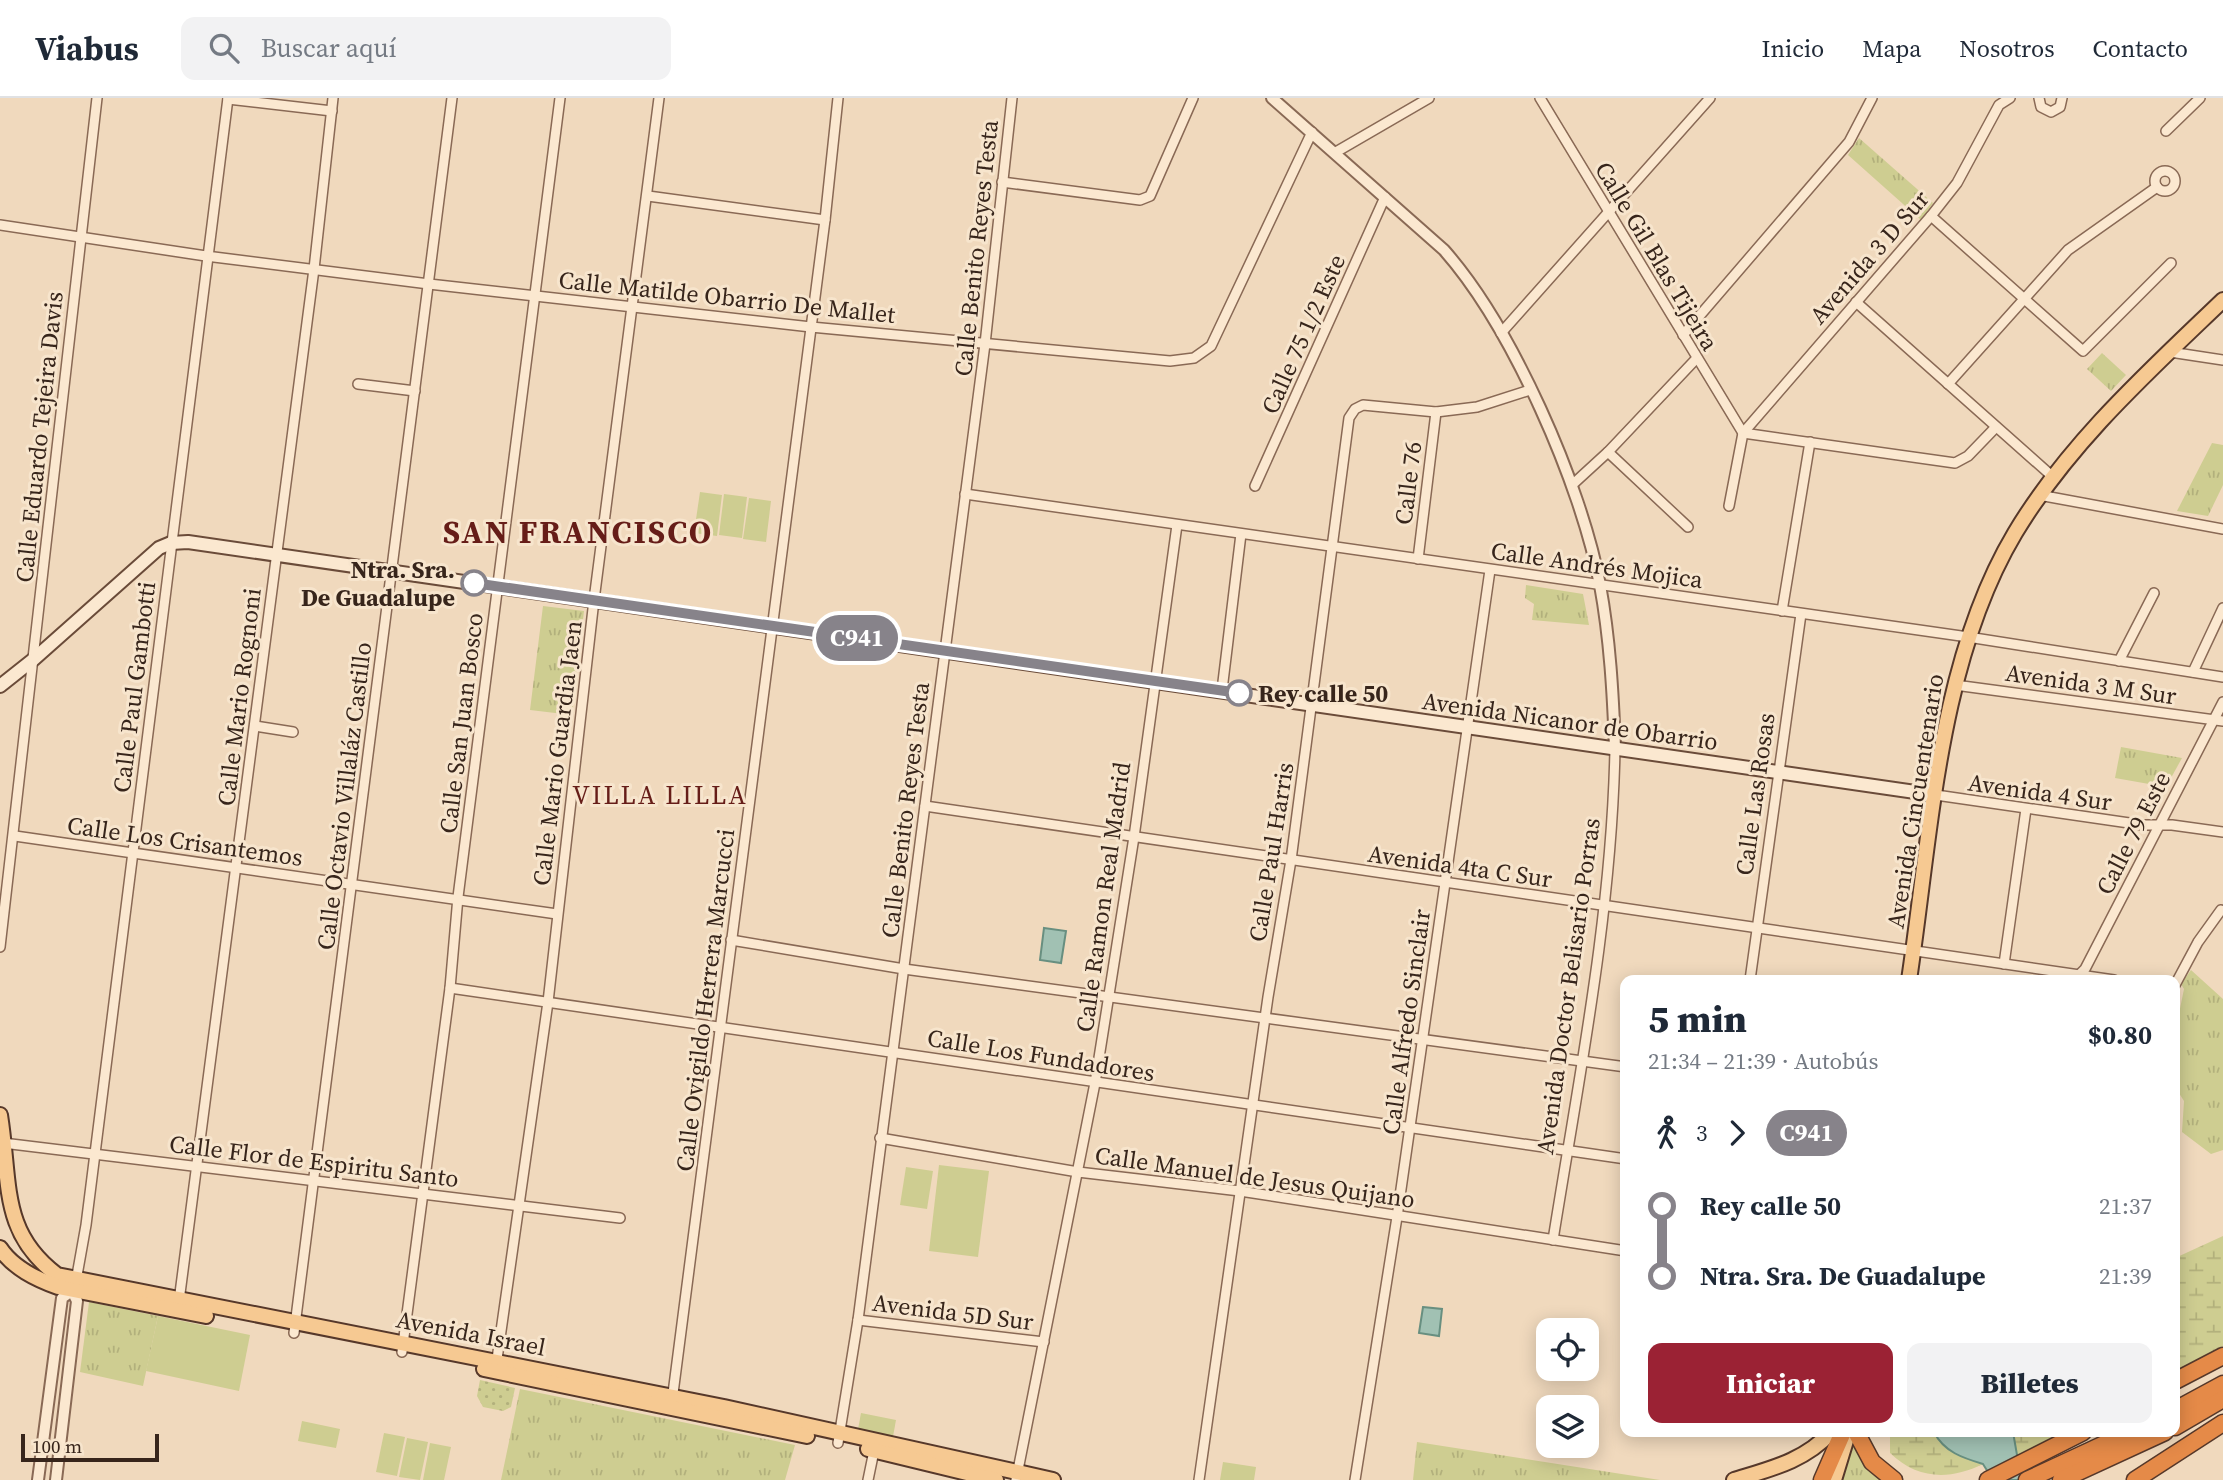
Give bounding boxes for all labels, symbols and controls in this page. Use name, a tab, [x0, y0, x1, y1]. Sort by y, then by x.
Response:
search box	[181, 17, 671, 80]
text: Viabus	[35, 26, 139, 71]
icon: search	[205, 29, 243, 67]
text: Buscar aquí	[261, 30, 397, 66]
text: Inicio	[1762, 32, 1824, 65]
text: Mapa	[1862, 32, 1921, 65]
text: Nosotros	[1959, 32, 2055, 65]
text: Contacto	[2093, 32, 2188, 65]
street label: Calle Benito Reyes Testa	[946, 117, 1006, 378]
street label: Calle Gil Blas Tijeira	[1587, 155, 1727, 357]
street label: Avenida 3 D Sur	[1802, 183, 1936, 331]
street label: Calle 75 1/2 Este	[1253, 249, 1353, 419]
street label: Calle Matilde Obarrio De Mallet	[557, 263, 897, 331]
street label: Calle Eduardo Tejeira Davis	[7, 290, 71, 584]
street label: Calle 76	[1387, 440, 1429, 526]
district label: SAN FRANCISCO	[443, 510, 713, 554]
street label: Calle Andrés Mojica	[1489, 534, 1706, 596]
place label: Ntra. Sra. De Guadalupe	[301, 553, 455, 614]
marker: Ntra. Sra. De Guadalupe	[461, 570, 487, 596]
street label: Calle Paul Gambotti	[105, 580, 163, 794]
street label: Calle Mario Rognoni	[209, 586, 269, 808]
street label: Calle San Juan Bosco	[431, 611, 491, 835]
line badge: C941	[808, 615, 906, 661]
street label: Calle Mario Guardia Jaen	[524, 618, 590, 888]
text: C941	[830, 621, 884, 654]
street label: Calle Octavio Villaláz Castillo	[309, 640, 379, 952]
street label: Avenida 3 M Sur	[2003, 656, 2179, 712]
street label: Avenida Cincuentenario	[1879, 671, 1951, 931]
place label: Rey calle 50	[1258, 677, 1388, 710]
street label: Calle Benito Reyes Testa	[873, 679, 937, 940]
marker: Rey calle 50	[1226, 680, 1252, 706]
street label: Avenida Nicanor de Obarrio	[1420, 684, 1720, 758]
street label: Calle Las Rosas	[1727, 711, 1783, 877]
street label: Calle Ramon Real Madrid	[1068, 759, 1138, 1034]
street label: Calle Paul Harris	[1241, 760, 1301, 944]
street label: Avenida 4 Sur	[1966, 766, 2114, 818]
street label: Calle 79 Este	[2088, 766, 2178, 900]
district label: VILLA LILLA	[572, 777, 748, 813]
street label: Calle Los Crisantemos	[65, 808, 305, 874]
street label: Avenida Doctor Belisario Porras	[1528, 816, 1608, 1156]
street label: Calle Ovigildo Herrera Marcucci	[668, 827, 742, 1173]
street label: Avenida 4ta C Sur	[1366, 837, 1554, 895]
street label: Calle Alfredo Sinclair	[1374, 907, 1438, 1137]
text: 5 min	[1648, 993, 1747, 1045]
text: $0.80	[2088, 1017, 2152, 1053]
street label: Calle Los Fundadores	[925, 1021, 1157, 1089]
text: 21:34 – 21:39 · Autobús	[1648, 1045, 1878, 1077]
icon: walk	[1648, 1114, 1686, 1152]
icon: forward	[1718, 1114, 1756, 1152]
text: C941	[1780, 1116, 1833, 1149]
text: 3	[1696, 1117, 1708, 1149]
street label: Calle Flor de Espiritu Santo	[167, 1127, 461, 1195]
street label: Calle Manuel de Jesus Quijano	[1093, 1138, 1417, 1216]
text: Rey calle 50	[1700, 1188, 1841, 1224]
text: 21:37	[2099, 1190, 2152, 1222]
text: Ntra. Sra. De Guadalupe	[1700, 1258, 1986, 1294]
text: 21:39	[2099, 1260, 2152, 1292]
street label: Avenida 5D Sur	[871, 1286, 1035, 1338]
street label: Avenida Israel	[394, 1302, 548, 1364]
map controls	[1536, 1318, 1599, 1458]
button: locate	[1536, 1318, 1599, 1381]
button: Iniciar	[1648, 1343, 1893, 1423]
button: Billetes	[1907, 1343, 2152, 1423]
button: layers	[1536, 1395, 1599, 1458]
scale bar	[21, 1431, 159, 1463]
text: 100 m	[32, 1433, 82, 1459]

